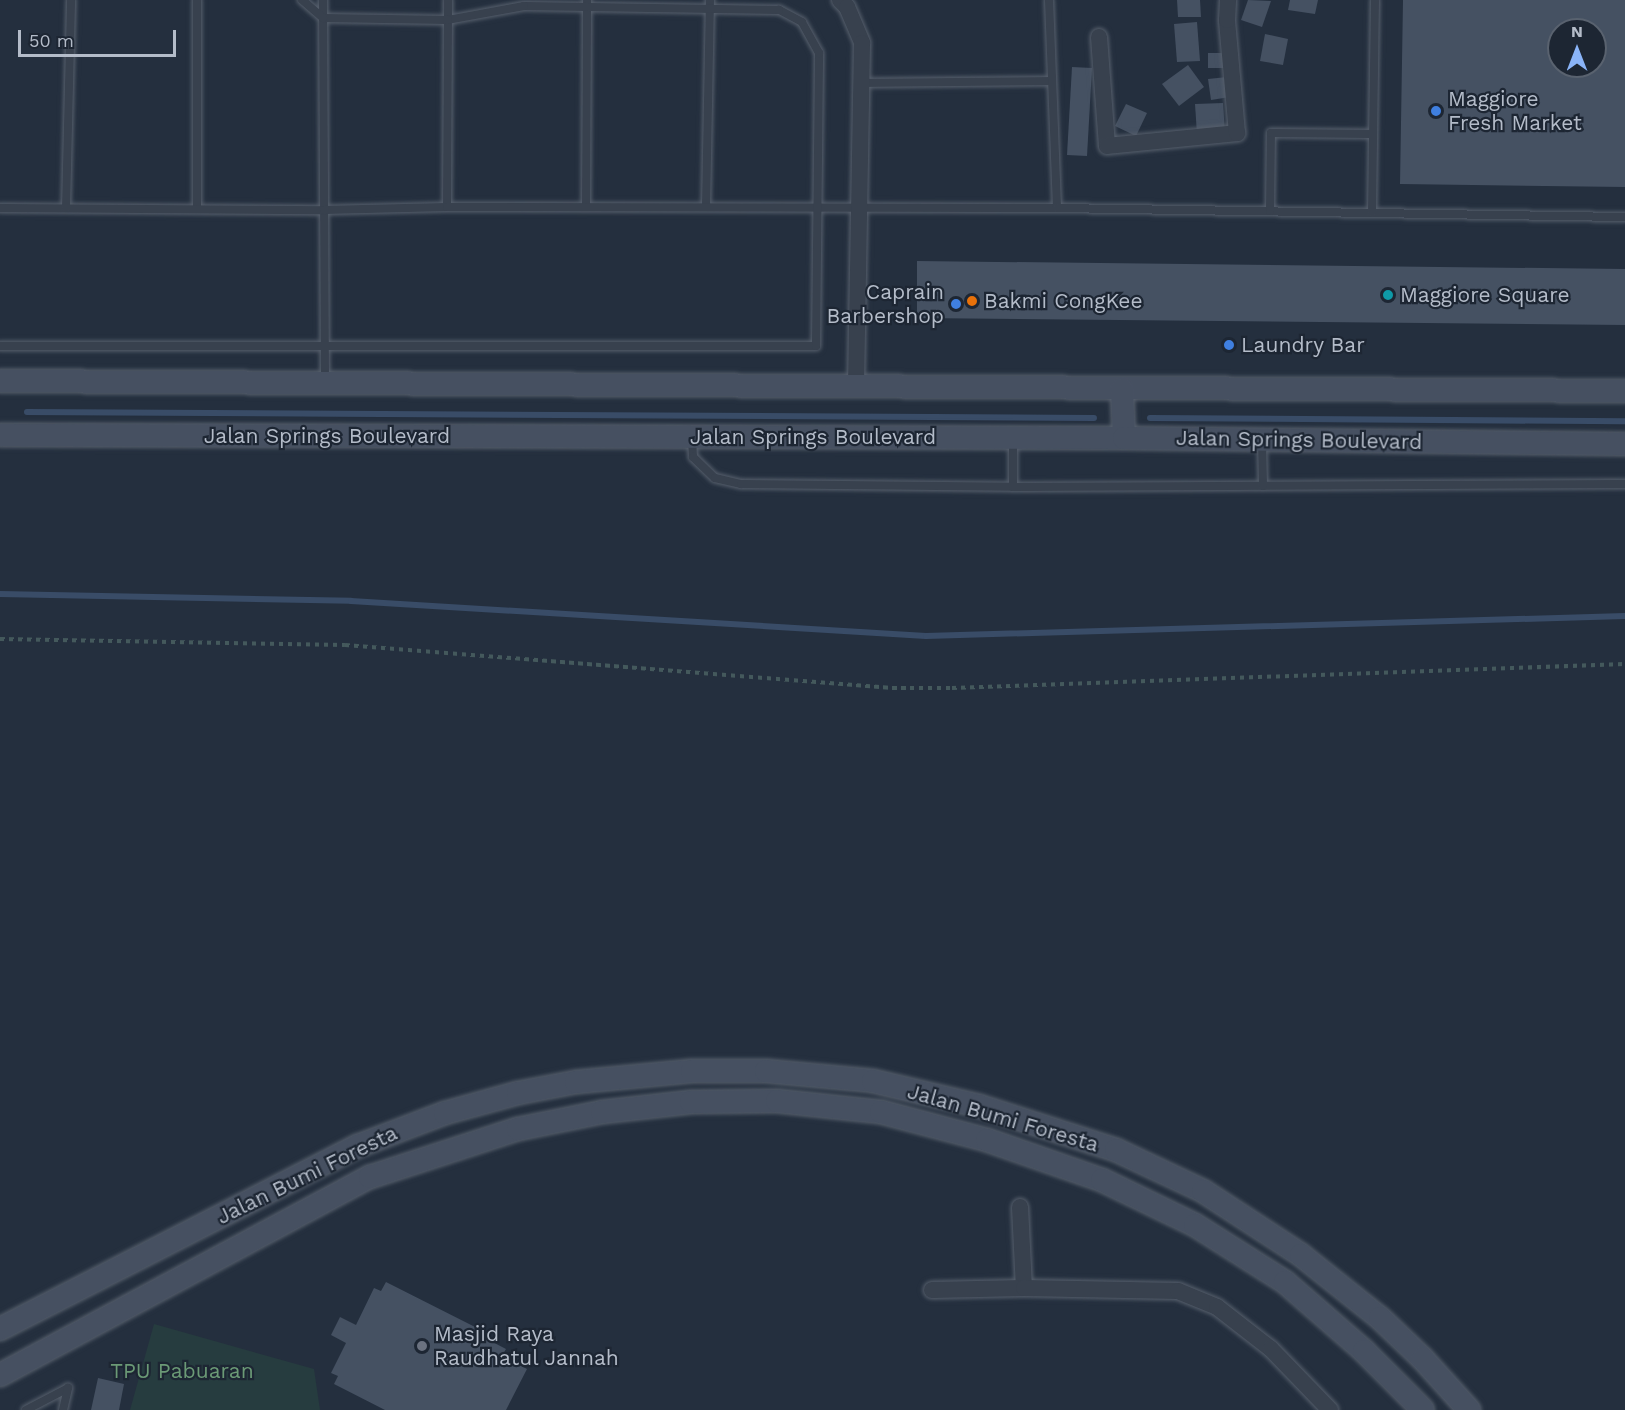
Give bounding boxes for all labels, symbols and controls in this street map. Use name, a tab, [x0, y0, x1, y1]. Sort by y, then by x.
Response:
scale bar	[21, 18, 178, 56]
north arrow	[1547, 18, 1607, 78]
text: N	[1571, 22, 1583, 41]
text: 50 m	[29, 30, 74, 51]
place label: Maggiore Fresh Market	[1448, 86, 1582, 136]
marker: Maggiore Fresh Market	[1429, 104, 1443, 118]
place label: Caprain Barbershop	[827, 279, 944, 329]
place label: Maggiore Square	[1400, 282, 1570, 308]
place label: Bakmi CongKee	[984, 288, 1143, 314]
marker: Maggiore Square	[1381, 288, 1395, 302]
marker: Bakmi CongKee	[965, 294, 979, 308]
marker: Caprain Barbershop	[949, 297, 963, 311]
place label: Laundry Bar	[1241, 332, 1365, 358]
marker: Laundry Bar	[1222, 338, 1236, 352]
street label: Jalan Springs Boulevard	[204, 423, 450, 449]
street label: Jalan Springs Boulevard	[690, 424, 936, 450]
street label: Jalan Springs Boulevard	[1176, 425, 1422, 455]
street label: Jalan Bumi Foresta	[905, 1079, 1101, 1157]
street label: Jalan Bumi Foresta	[213, 1120, 401, 1230]
place label: Masjid Raya Raudhatul Jannah	[434, 1321, 620, 1371]
marker: Masjid Raya Raudhatul Jannah	[415, 1339, 429, 1353]
park label: TPU Pabuaran	[110, 1358, 254, 1384]

